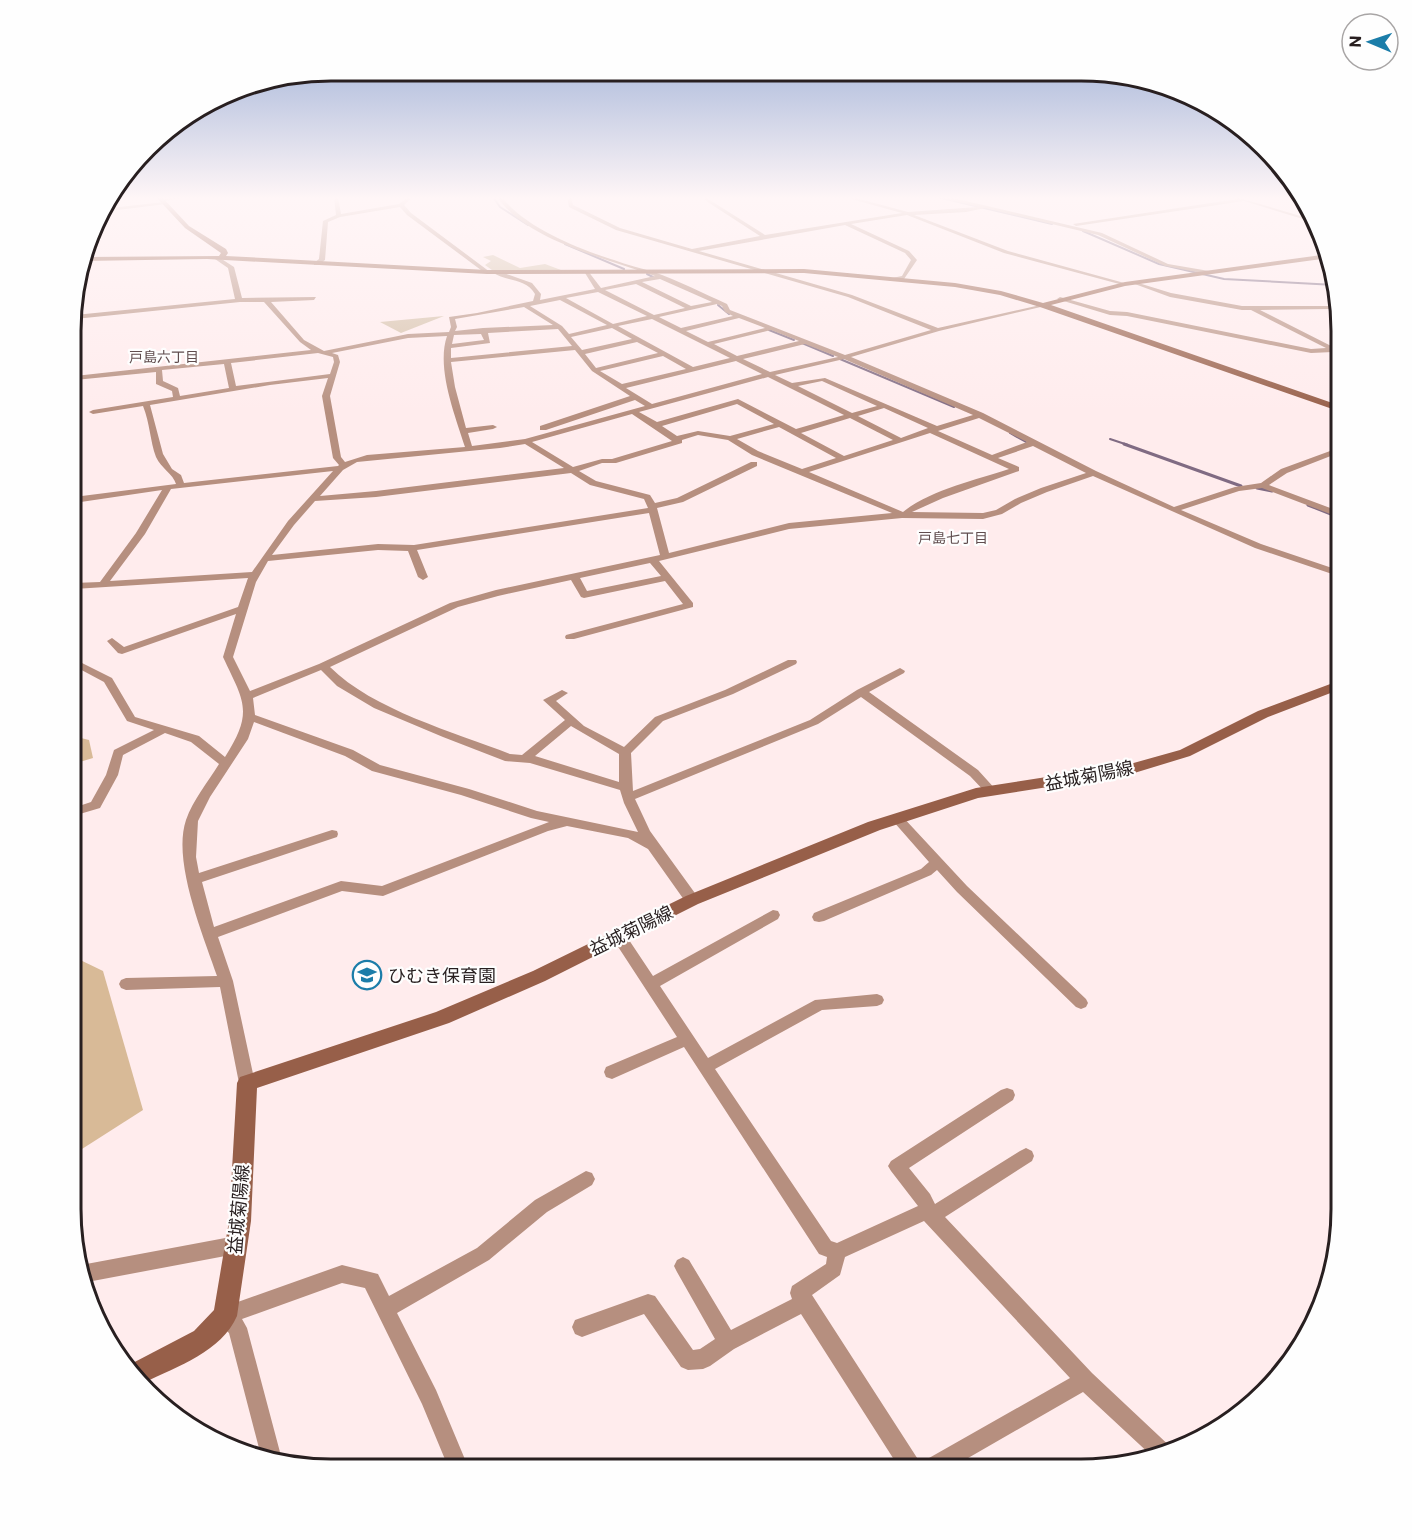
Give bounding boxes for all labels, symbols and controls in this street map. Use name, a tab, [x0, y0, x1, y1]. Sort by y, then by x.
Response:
north arrow	[1340, 12, 1400, 72]
text: N	[1345, 35, 1364, 48]
district label: 戸島六丁目	[129, 348, 199, 365]
district label: 戸島七丁目	[918, 529, 988, 546]
street label: 益城菊陽線	[1043, 756, 1135, 794]
street label: 益城菊陽線	[586, 900, 676, 960]
school or university icon: ひむき保育園	[351, 959, 383, 991]
place label: ひむき保育園	[388, 964, 496, 986]
street label: 益城菊陽線	[223, 1163, 253, 1255]

